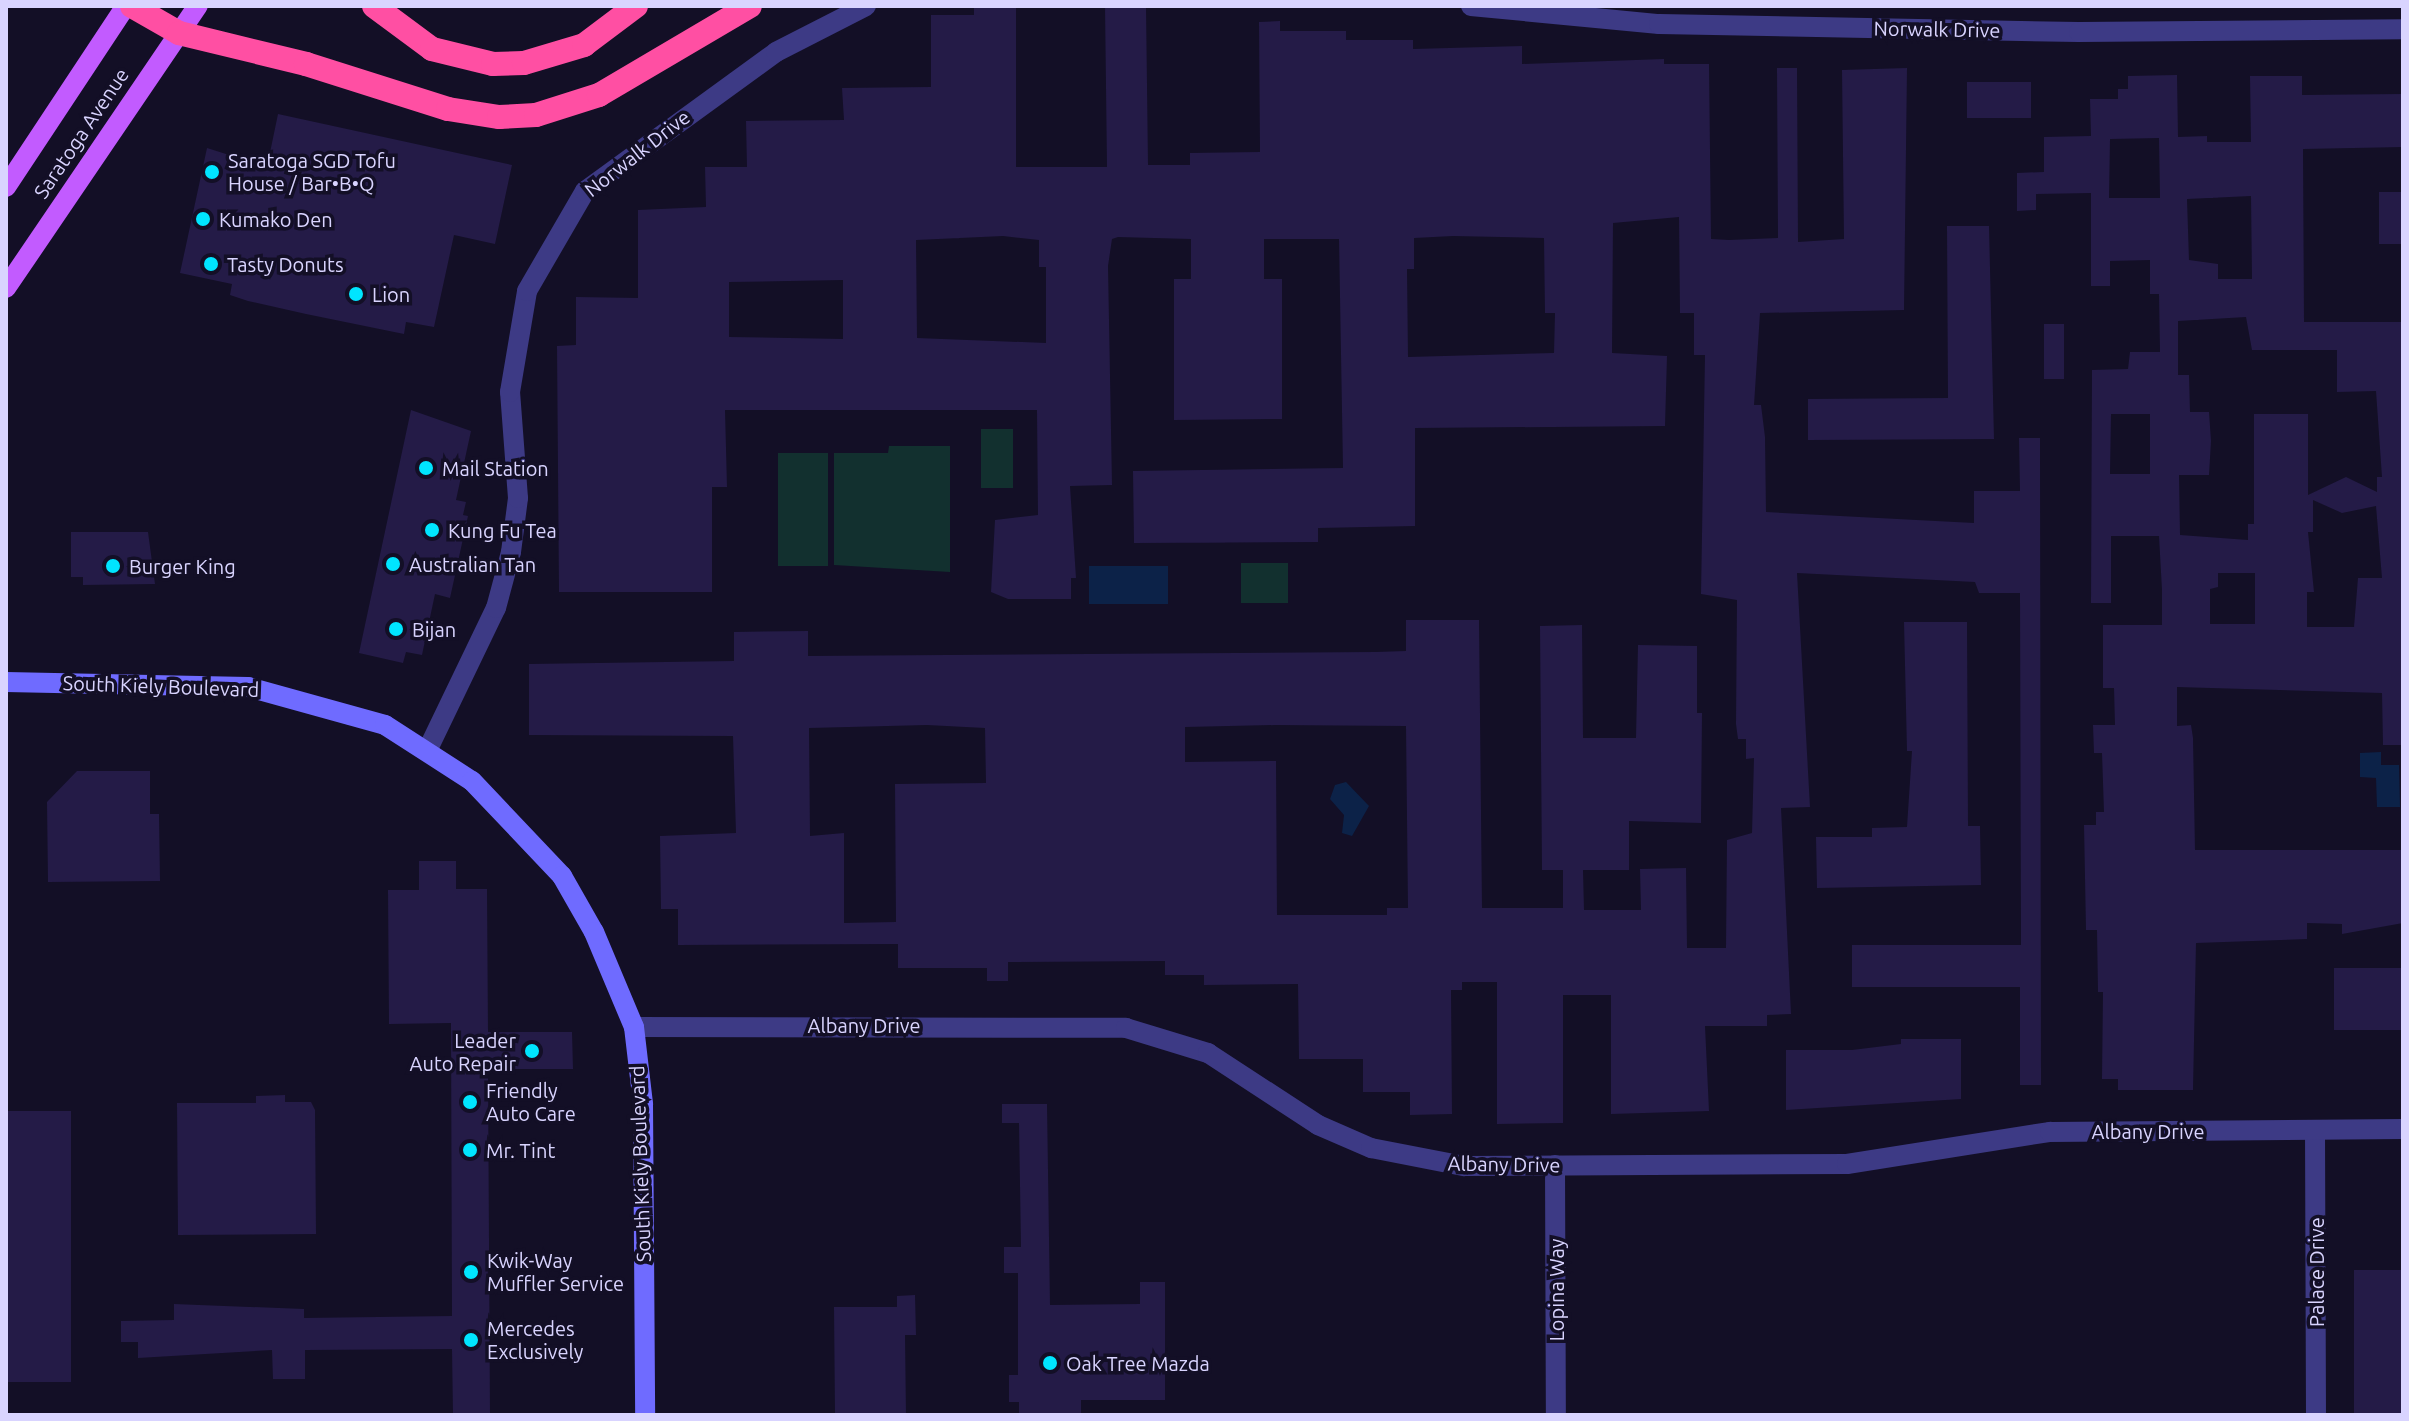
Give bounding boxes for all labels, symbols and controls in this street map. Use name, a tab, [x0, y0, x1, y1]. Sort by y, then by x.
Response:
street label: Norwalk Drive	[1873, 16, 2001, 42]
street label: Saratoga Avenue	[29, 63, 133, 203]
street label: Norwalk Drive	[580, 104, 694, 202]
place label: Saratoga SGD Tofu House / Bar•B•Q	[228, 148, 396, 195]
marker: Saratoga SGD Tofu House / Bar•B•Q	[203, 163, 221, 181]
place label: Kumako Den	[219, 207, 333, 231]
marker: Kumako Den	[194, 210, 212, 228]
place label: Tasty Donuts	[227, 252, 344, 276]
marker: Tasty Donuts	[202, 255, 220, 273]
place label: Lion	[372, 282, 410, 306]
marker: Lion	[347, 285, 365, 303]
place label: Mail Station	[442, 456, 549, 480]
marker: Mail Station	[417, 459, 435, 477]
place label: Kung Fu Tea	[448, 518, 557, 542]
marker: Kung Fu Tea	[423, 521, 441, 539]
place label: Australian Tan	[409, 552, 536, 576]
place label: Burger King	[129, 554, 236, 578]
marker: Australian Tan	[384, 555, 402, 573]
marker: Burger King	[104, 557, 122, 575]
place label: Bijan	[412, 617, 456, 641]
marker: Bijan	[387, 620, 405, 638]
street label: South Kiely Boulevard	[62, 671, 260, 701]
street label: Albany Drive	[808, 1013, 920, 1037]
place label: Leader Auto Repair	[410, 1028, 516, 1075]
marker: Leader Auto Repair	[523, 1042, 541, 1060]
street label: South Kiely Boulevard	[625, 1065, 655, 1263]
place label: Friendly Auto Care	[486, 1078, 576, 1125]
marker: Friendly Auto Care	[461, 1093, 479, 1111]
street label: Albany Drive	[2092, 1119, 2204, 1143]
place label: Mr. Tint	[486, 1138, 555, 1162]
marker: Mr. Tint	[461, 1141, 479, 1159]
street label: Albany Drive	[1447, 1151, 1561, 1177]
street label: Palace Drive	[2304, 1217, 2328, 1327]
street label: Lopina Way	[1544, 1239, 1568, 1341]
place label: Kwik-Way Muffler Service	[487, 1248, 624, 1295]
marker: Kwik-Way Muffler Service	[462, 1263, 480, 1281]
place label: Mercedes Exclusively	[487, 1316, 583, 1363]
marker: Mercedes Exclusively	[462, 1331, 480, 1349]
place label: Oak Tree Mazda	[1066, 1351, 1210, 1375]
marker: Oak Tree Mazda	[1041, 1354, 1059, 1372]

